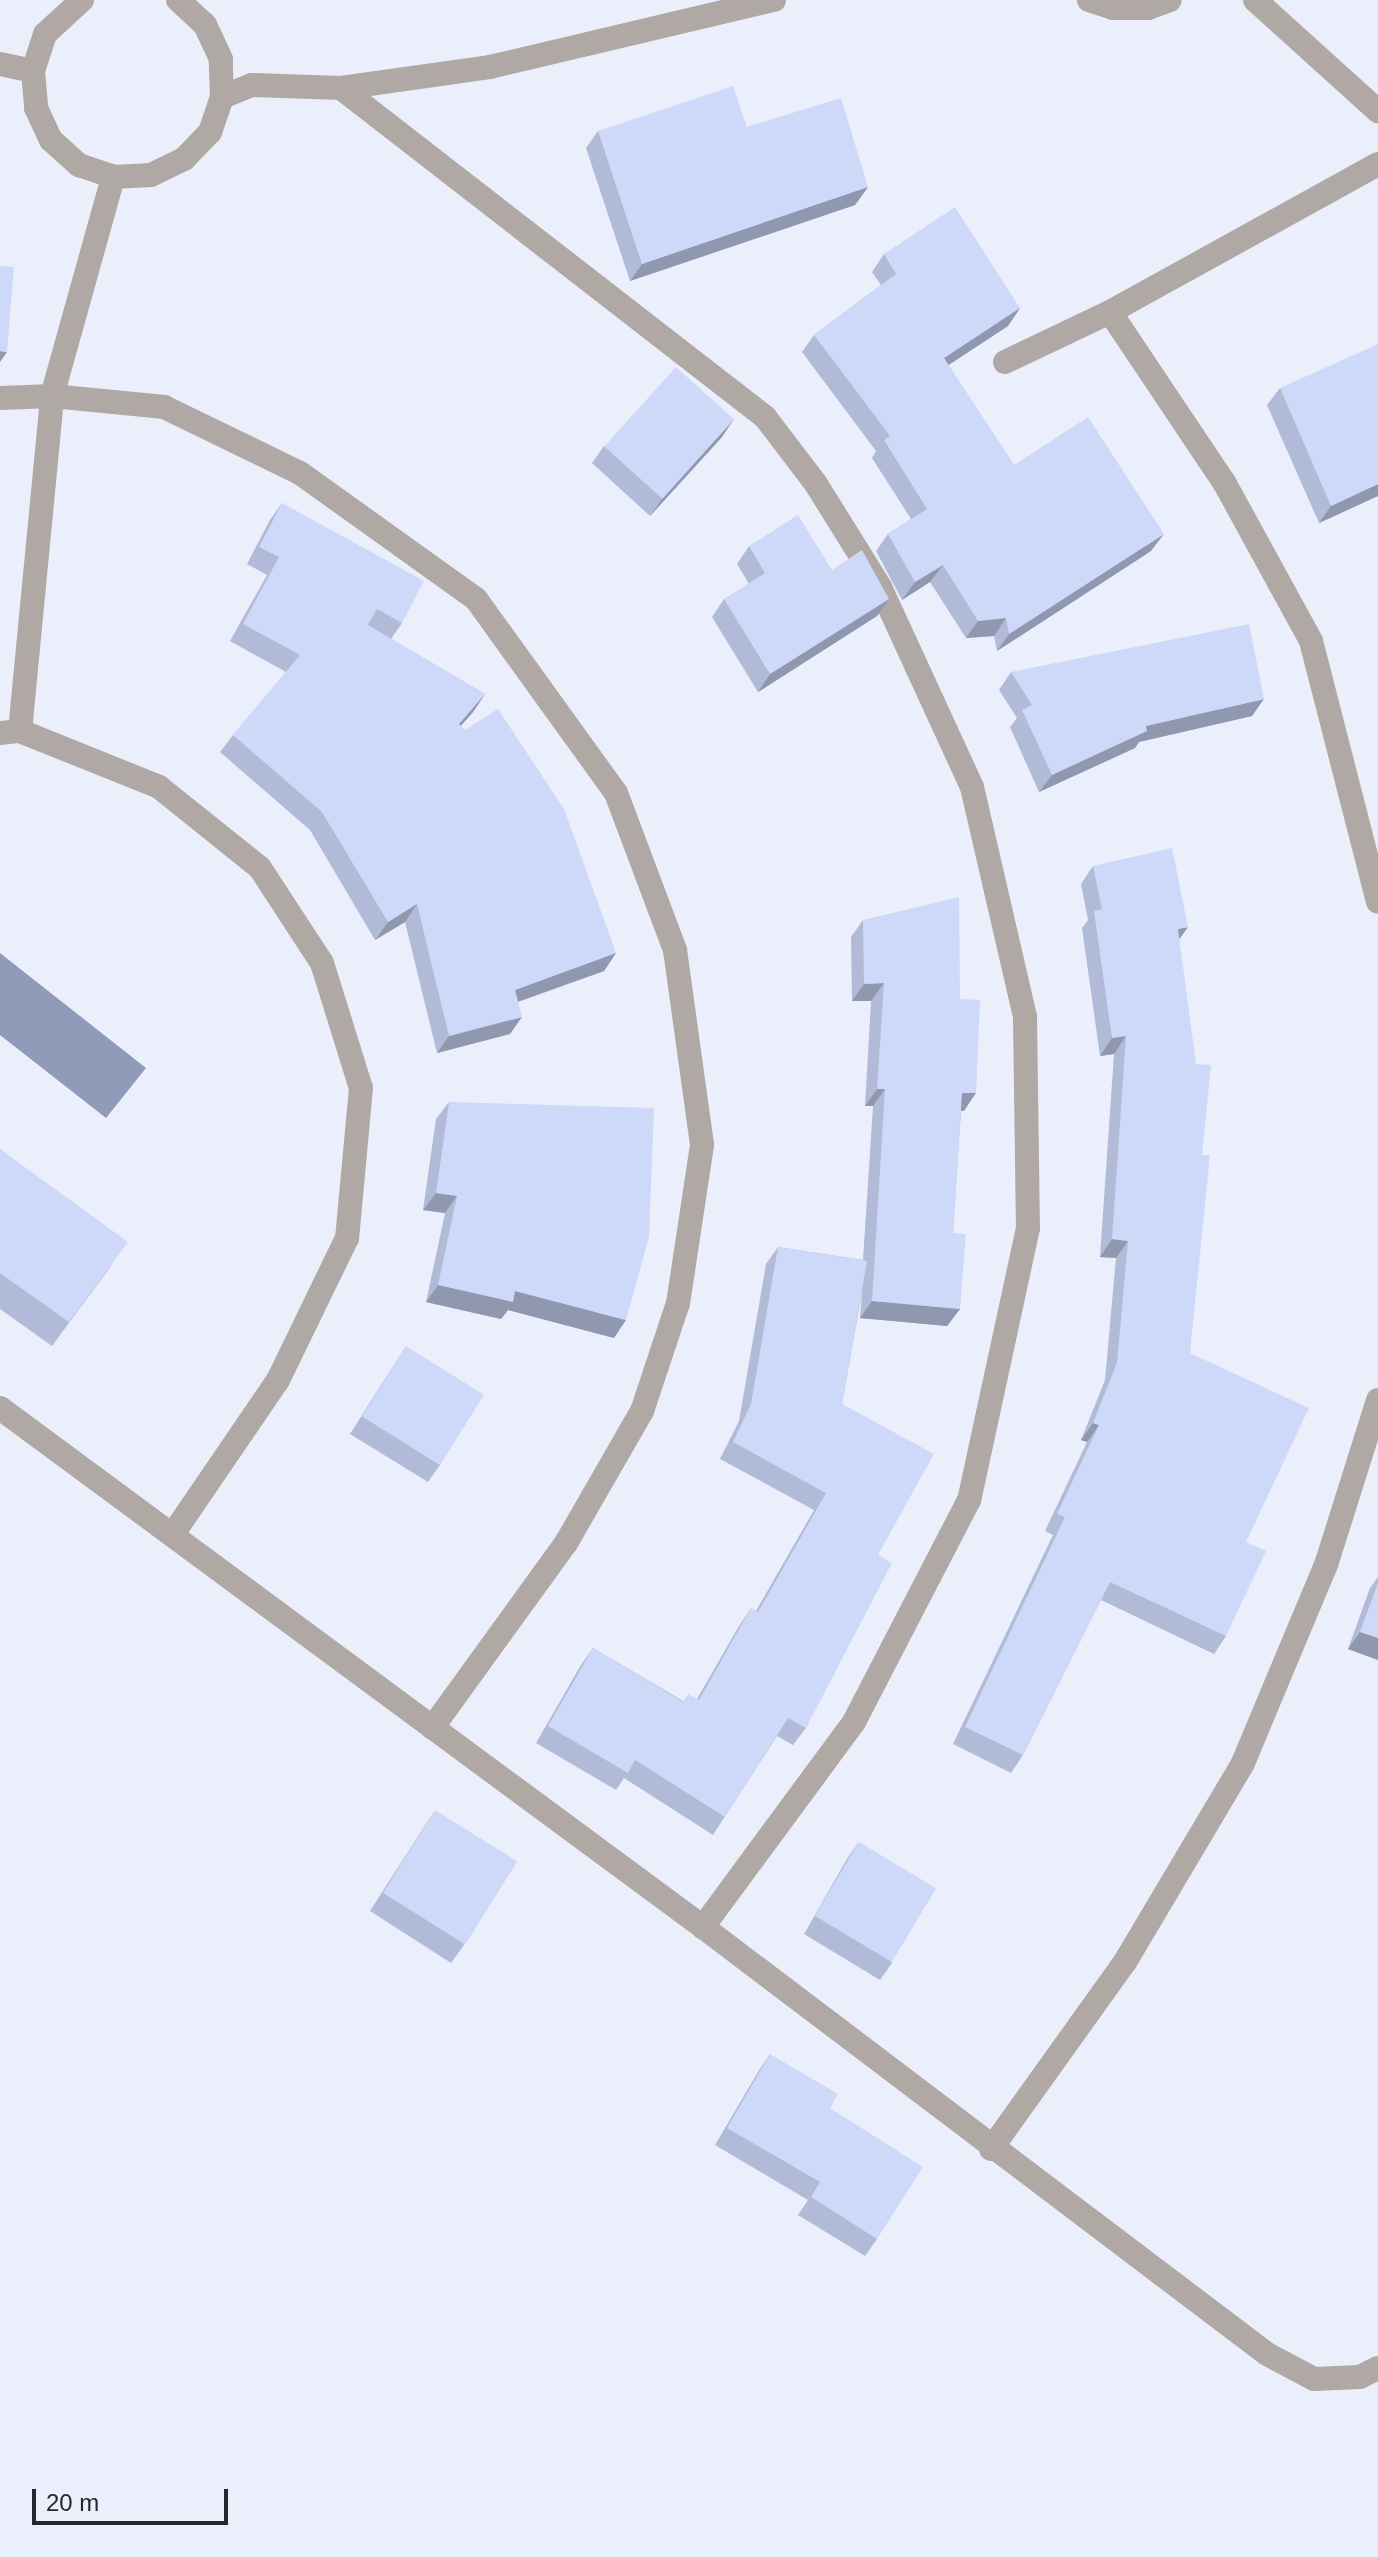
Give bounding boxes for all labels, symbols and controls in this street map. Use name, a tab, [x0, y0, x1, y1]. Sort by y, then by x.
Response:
scale bar	[36, 2473, 232, 2523]
text: 20 m	[46, 2489, 99, 2516]

